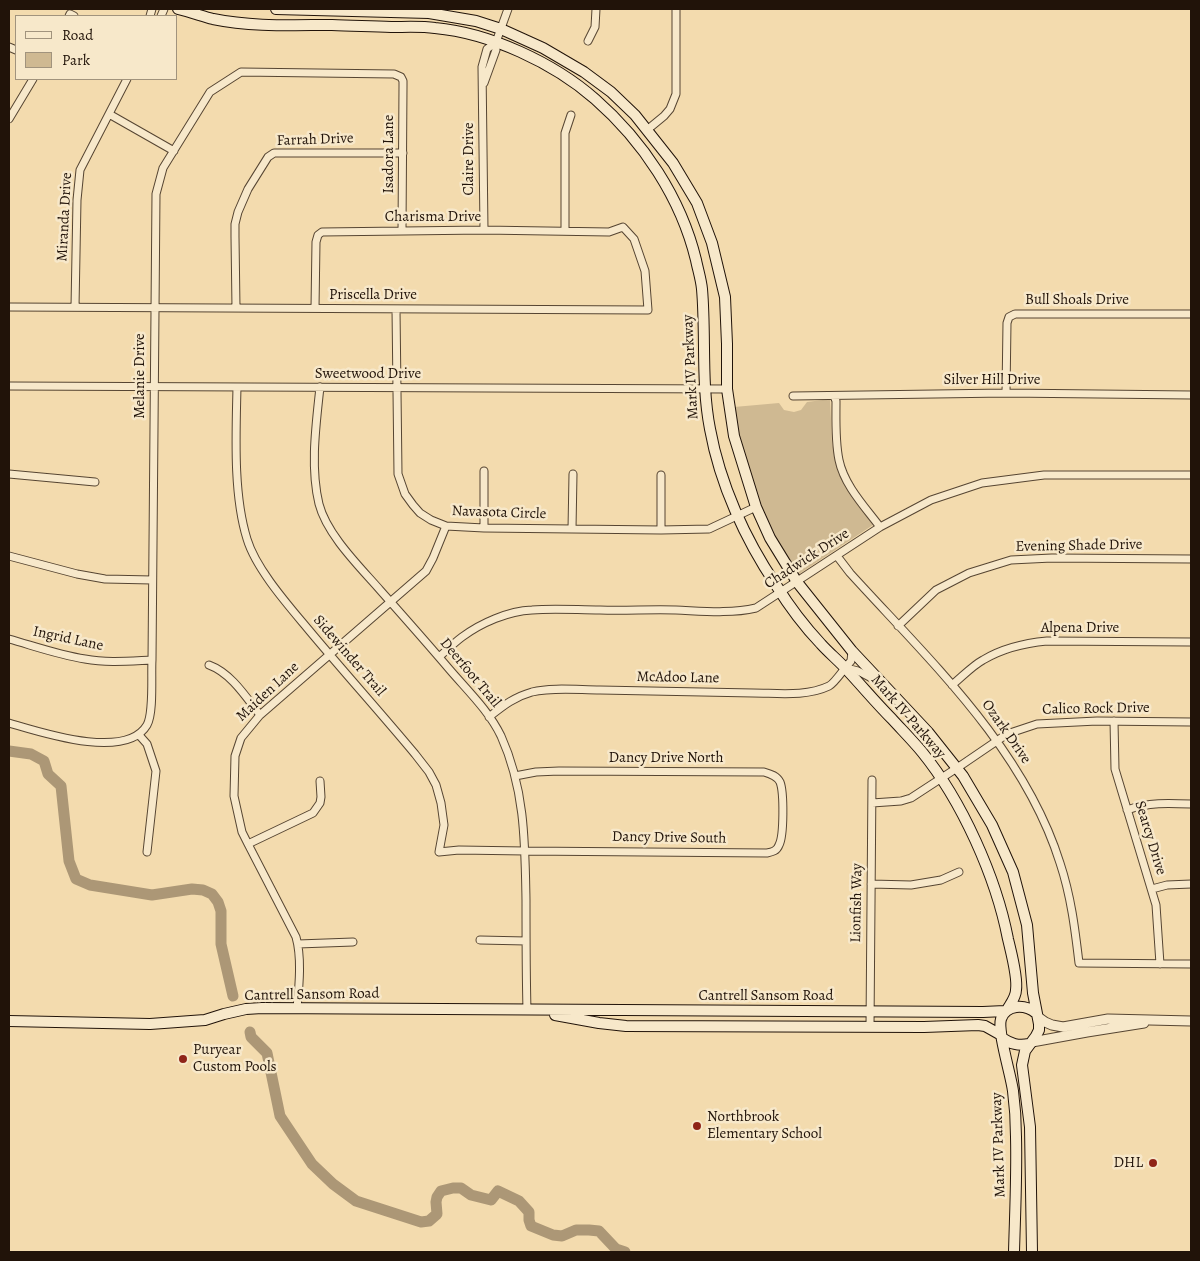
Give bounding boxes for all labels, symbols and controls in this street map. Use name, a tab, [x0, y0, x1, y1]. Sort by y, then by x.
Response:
legend	[15, 15, 178, 80]
text: Road	[62, 25, 93, 45]
text: Park	[62, 50, 90, 70]
street label: Isadora Lane	[380, 115, 398, 193]
street label: Claire Drive	[460, 122, 478, 196]
street label: Farrah Drive	[276, 130, 354, 150]
street label: Miranda Drive	[54, 172, 76, 262]
street label: Charisma Drive	[385, 208, 481, 226]
street label: Priscella Drive	[329, 286, 417, 304]
street label: Bull Shoals Drive	[1025, 291, 1129, 309]
street label: Mark IV Parkway	[679, 314, 703, 420]
street label: Melanie Drive	[131, 333, 149, 419]
street label: Sweetwood Drive	[315, 365, 421, 383]
street label: Silver Hill Drive	[944, 371, 1040, 389]
street label: Navasota Circle	[451, 502, 547, 524]
street label: Chadwick Drive	[761, 525, 853, 593]
street label: Evening Shade Drive	[1015, 536, 1143, 556]
street label: Sidewinder Trail	[309, 612, 389, 700]
street label: Alpena Drive	[1041, 619, 1119, 637]
street label: Ingrid Lane	[31, 623, 105, 655]
street label: Deerfoot Trail	[436, 634, 504, 712]
street label: Maiden Lane	[233, 658, 303, 726]
street label: McAdoo Lane	[636, 668, 720, 688]
street label: Mark IV Parkway	[867, 671, 949, 763]
street label: Ozark Drive	[977, 696, 1035, 768]
street label: Calico Rock Drive	[1042, 699, 1150, 719]
street label: Dancy Drive North	[608, 749, 724, 767]
street label: Searcy Drive	[1130, 799, 1170, 877]
street label: Dancy Drive South	[612, 828, 726, 848]
street label: Lionfish Way	[847, 863, 867, 943]
street label: Cantrell Sansom Road	[244, 985, 380, 1005]
street label: Cantrell Sansom Road	[698, 987, 834, 1005]
place label: Puryear Custom Pools	[193, 1041, 277, 1076]
marker: Puryear Custom Pools	[177, 1053, 189, 1065]
street label: Mark IV Parkway	[988, 1092, 1010, 1198]
place label: Northbrook Elementary School	[707, 1108, 822, 1143]
marker: Northbrook Elementary School	[691, 1120, 703, 1132]
place label: DHL	[1114, 1154, 1143, 1172]
marker: DHL	[1147, 1157, 1159, 1169]

